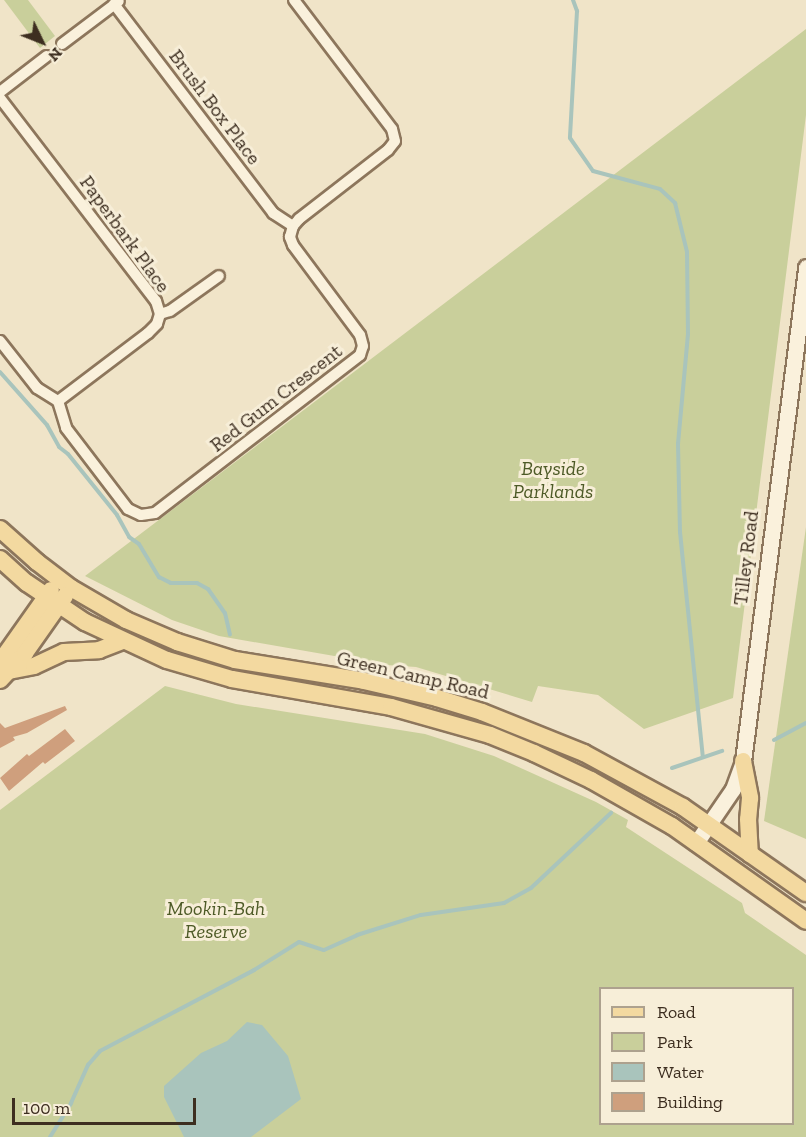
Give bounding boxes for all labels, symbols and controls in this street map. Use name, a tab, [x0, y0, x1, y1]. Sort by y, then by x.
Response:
north arrow	[12, 12, 72, 72]
text: N	[44, 44, 67, 66]
street label: Brush Box Place	[164, 45, 266, 169]
street label: Paperbark Place	[75, 171, 175, 297]
street label: Red Gum Crescent	[205, 339, 347, 457]
park label: Bayside Parklands	[513, 456, 593, 503]
street label: Tilley Road	[728, 509, 764, 607]
street label: Green Camp Road	[335, 646, 491, 704]
park label: Mookin-Bah Reserve	[167, 897, 265, 944]
legend	[599, 987, 794, 1125]
text: Road	[657, 1001, 696, 1023]
text: Park	[657, 1031, 693, 1053]
text: Water	[657, 1061, 704, 1083]
scale bar	[15, 1086, 200, 1124]
text: Building	[657, 1091, 723, 1113]
text: 100 m	[23, 1097, 70, 1119]

